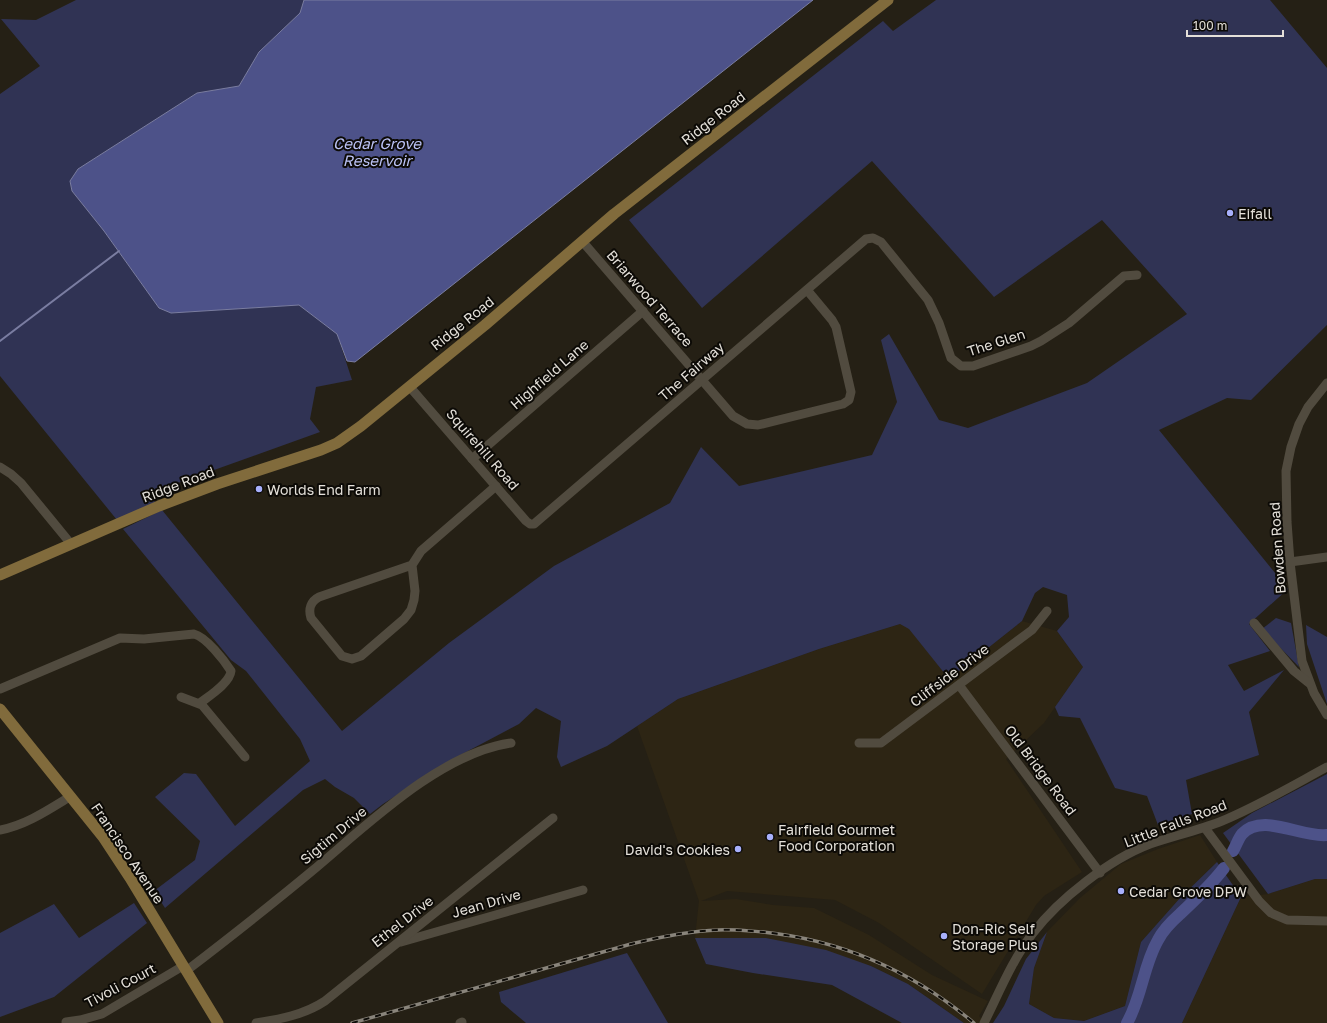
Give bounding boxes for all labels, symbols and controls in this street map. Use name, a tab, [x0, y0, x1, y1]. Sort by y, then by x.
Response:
scale bar	[1187, 12, 1283, 38]
text: 100 m	[1193, 18, 1227, 33]
street label: Ridge Road	[678, 88, 748, 148]
water label: Cedar Grove Reservoir	[333, 134, 422, 169]
place label: Eifall	[1238, 205, 1272, 222]
marker: Eifall	[1225, 208, 1235, 218]
street label: Briarwood Terrace	[603, 246, 697, 350]
street label: Ridge Road	[427, 292, 497, 354]
street label: The Glen	[965, 325, 1027, 359]
street label: Highfield Lane	[507, 335, 591, 413]
street label: The Fairway	[655, 338, 727, 404]
street label: Squirehill Road	[443, 405, 523, 493]
street label: Ridge Road	[139, 462, 217, 506]
place label: Worlds End Farm	[267, 481, 381, 498]
marker: Worlds End Farm	[254, 484, 264, 494]
street label: Bowden Road	[1265, 502, 1289, 594]
street label: Cliffside Drive	[906, 640, 992, 710]
street label: Old Bridge Road	[1002, 722, 1080, 818]
street label: Little Falls Road	[1121, 796, 1229, 850]
street label: Francisco Avenue	[88, 799, 168, 907]
street label: Sigtim Drive	[296, 802, 370, 868]
place label: Fairfield Gourmet Food Corporation	[778, 821, 895, 854]
marker: Fairfield Gourmet Food Corporation	[765, 832, 775, 842]
place label: David's Cookies	[625, 841, 730, 858]
marker: David's Cookies	[733, 844, 743, 854]
place label: Cedar Grove DPW	[1129, 883, 1248, 900]
street label: Jean Drive	[450, 885, 522, 921]
marker: Cedar Grove DPW	[1116, 886, 1126, 896]
street label: Ethel Drive	[368, 892, 436, 950]
place label: Don-Ric Self Storage Plus	[952, 920, 1038, 953]
marker: Don-Ric Self Storage Plus	[939, 931, 949, 941]
street label: Tivoli Court	[82, 959, 158, 1011]

